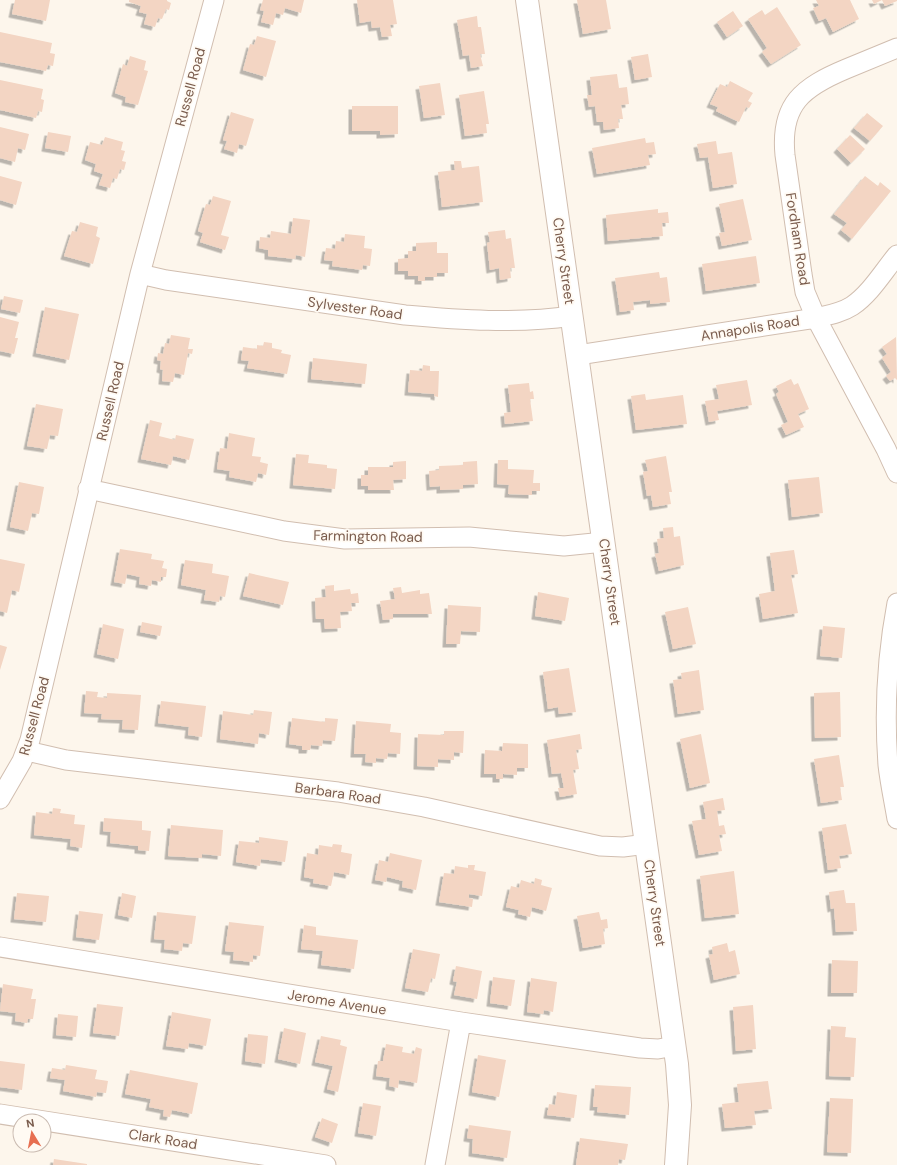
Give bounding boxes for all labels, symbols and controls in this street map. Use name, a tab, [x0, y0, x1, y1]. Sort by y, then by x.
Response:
street label: Russell Road	[171, 46, 209, 128]
street label: Fordham Road	[782, 191, 814, 287]
street label: Cherry Street	[549, 216, 579, 306]
street label: Sylvester Road	[306, 292, 404, 324]
street label: Annapolis Road	[699, 311, 801, 345]
street label: Russell Road	[92, 360, 128, 442]
street label: Farmington Road	[313, 526, 423, 546]
street label: Cherry Street	[595, 537, 625, 627]
street label: Russell Road	[15, 675, 53, 757]
street label: Barbara Road	[294, 778, 382, 808]
street label: Cherry Street	[640, 858, 670, 948]
street label: Jerome Avenue	[286, 985, 388, 1019]
north arrow	[12, 1113, 52, 1153]
text: N	[25, 1116, 35, 1131]
street label: Clark Road	[127, 1125, 199, 1153]

